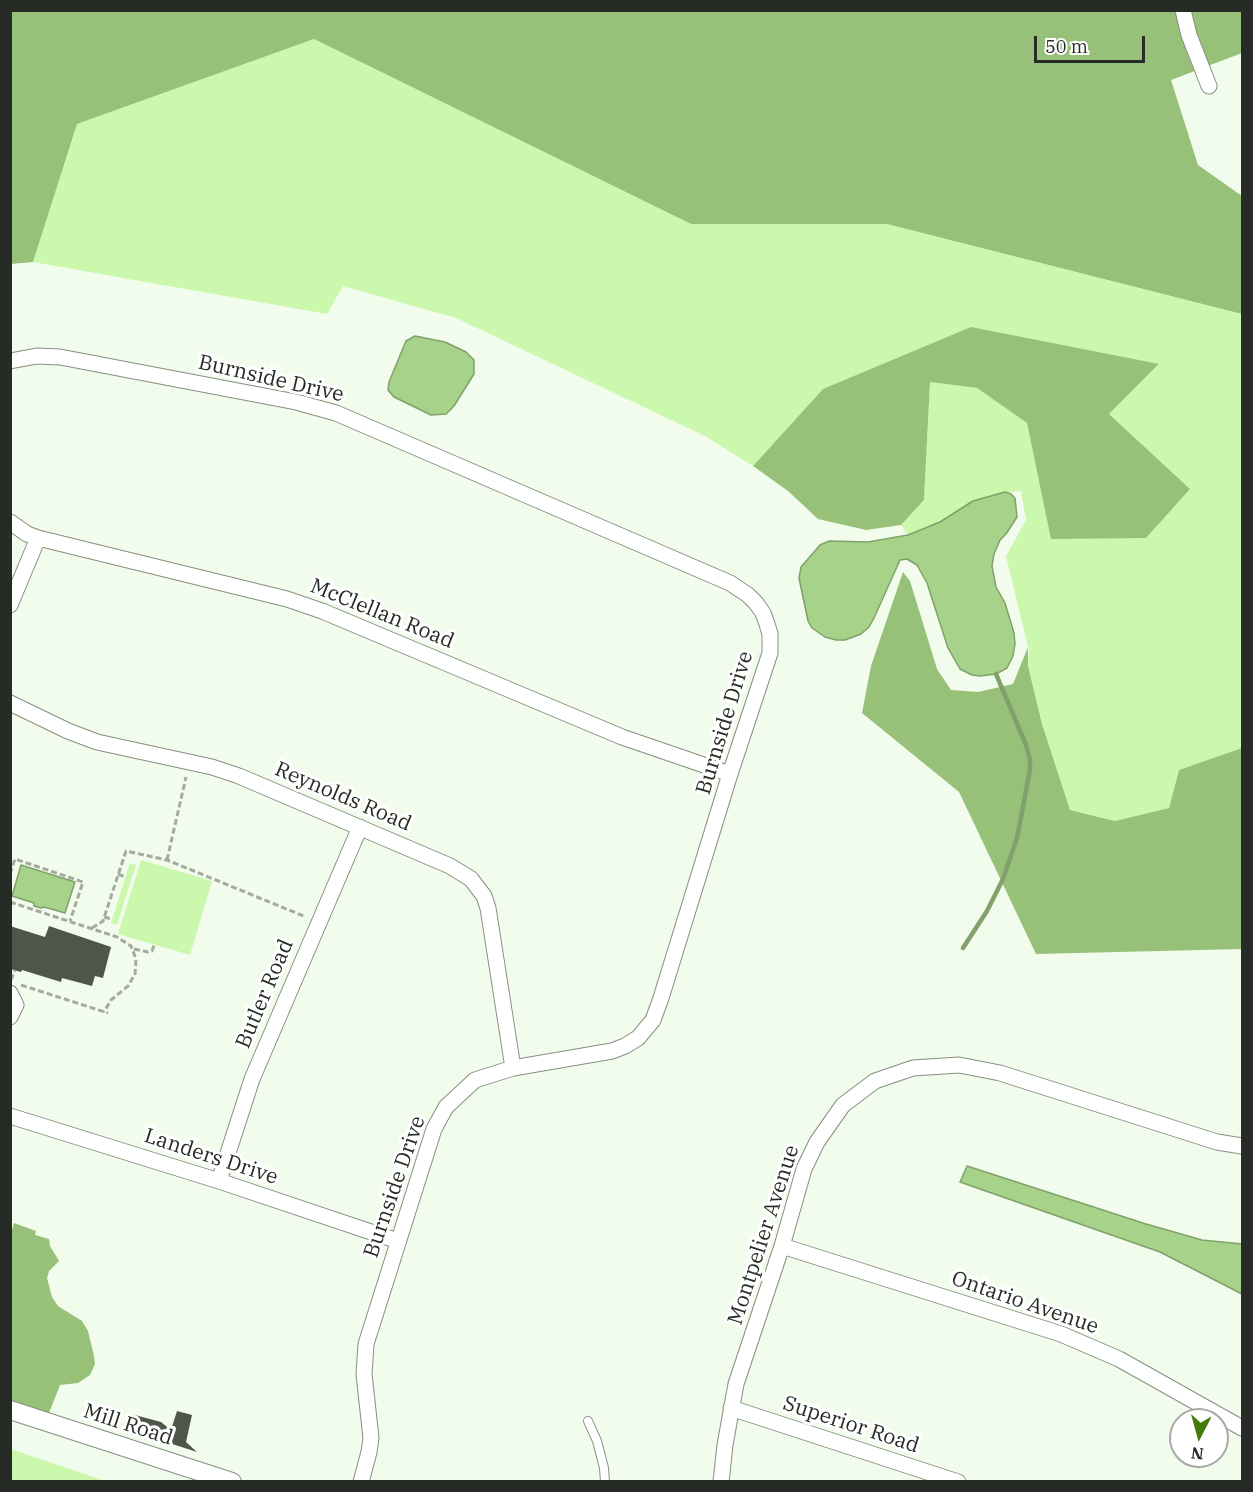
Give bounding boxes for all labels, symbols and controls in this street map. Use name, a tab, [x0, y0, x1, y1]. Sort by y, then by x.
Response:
scale bar	[1037, 24, 1148, 62]
text: 50 m	[1045, 35, 1088, 58]
street label: Burnside Drive	[196, 350, 346, 408]
street label: McClellan Road	[306, 574, 458, 654]
street label: Burnside Drive	[691, 648, 759, 798]
street label: Reynolds Road	[271, 757, 415, 837]
street label: Butler Road	[231, 936, 299, 1052]
street label: Burnside Drive	[359, 1113, 431, 1261]
street label: Landers Drive	[141, 1124, 281, 1190]
street label: Montpelier Avenue	[723, 1142, 805, 1328]
street label: Ontario Avenue	[948, 1266, 1102, 1340]
street label: Superior Road	[780, 1391, 922, 1459]
street label: Mill Road	[80, 1399, 176, 1451]
north arrow	[1169, 1408, 1229, 1468]
text: N	[1190, 1443, 1205, 1465]

